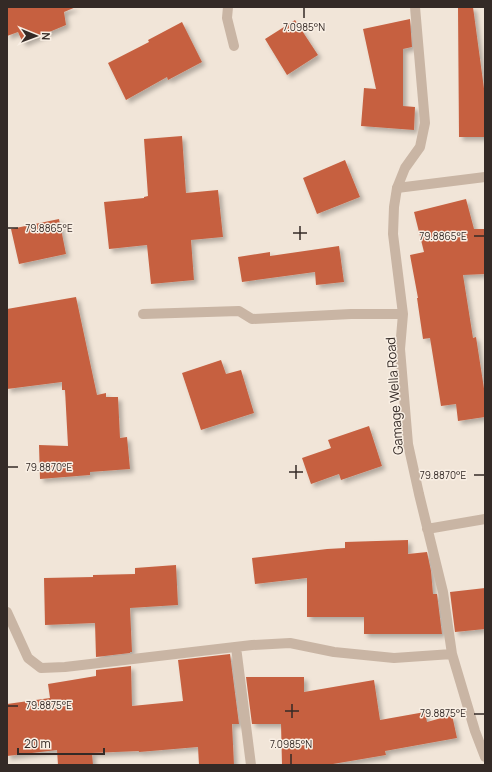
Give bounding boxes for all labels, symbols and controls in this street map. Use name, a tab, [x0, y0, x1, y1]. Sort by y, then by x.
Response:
north arrow	[16, 16, 56, 56]
text: 7.0985°N	[283, 20, 325, 34]
text: N	[39, 32, 54, 40]
text: 79.8865°E	[25, 221, 73, 235]
text: 79.8865°E	[419, 229, 467, 243]
street label: Gamage Wella Road	[381, 336, 407, 456]
text: 79.8870°E	[26, 460, 73, 474]
text: 79.8870°E	[420, 468, 467, 482]
text: 79.8875°E	[26, 698, 72, 712]
text: 79.8875°E	[420, 706, 466, 720]
scale bar	[18, 730, 104, 756]
text: 20 m	[24, 735, 51, 752]
text: 7.0985°N	[270, 737, 312, 751]

